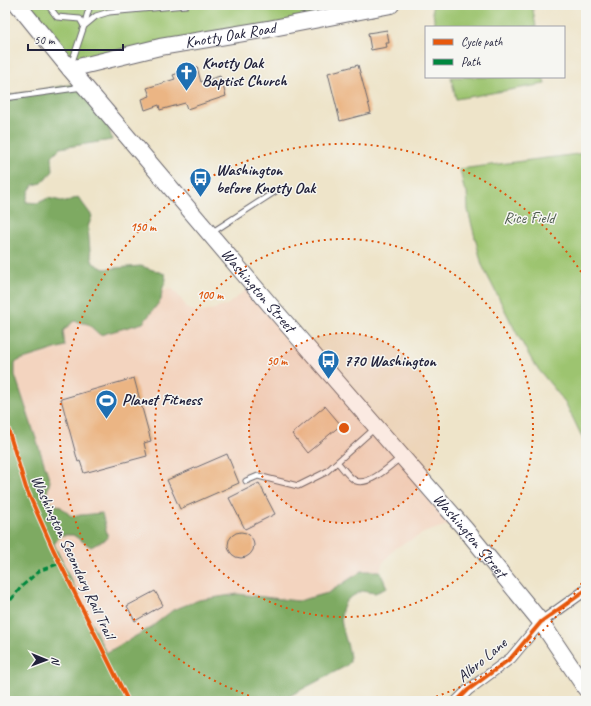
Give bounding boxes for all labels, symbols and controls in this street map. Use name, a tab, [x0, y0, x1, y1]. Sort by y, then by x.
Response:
street label: Knotty Oak Road	[184, 17, 280, 53]
scale bar	[28, 26, 123, 52]
legend	[425, 26, 565, 78]
text: 50 m	[34, 32, 56, 48]
text: Cycle path	[461, 34, 503, 50]
place label: Knotty Oak Baptist Church	[202, 53, 287, 91]
text: Path	[461, 54, 481, 70]
church icon: Knotty Oak Baptist Church	[174, 59, 200, 92]
place label: Washington before Knotty Oak	[216, 160, 317, 198]
bus stop icon: Washington before Knotty Oak	[188, 166, 214, 199]
park label: Rice Field	[504, 208, 557, 228]
text: 150 m	[130, 219, 157, 235]
street label: Washington Street	[217, 244, 301, 339]
text: 100 m	[197, 287, 224, 303]
bus stop icon: 770 Washington	[315, 348, 341, 381]
place label: 770 Washington	[344, 351, 437, 371]
text: 50 m	[267, 353, 288, 369]
sports icon: Planet Fitness	[93, 387, 119, 420]
place label: Planet Fitness	[122, 390, 203, 410]
centre of rings	[337, 421, 351, 435]
street label: Washington Secondary Rail Trail	[26, 472, 121, 645]
street label: Washington Street	[429, 489, 513, 584]
street label: Albro Lane	[453, 632, 512, 686]
north arrow	[26, 640, 66, 680]
text: N	[49, 657, 63, 666]

